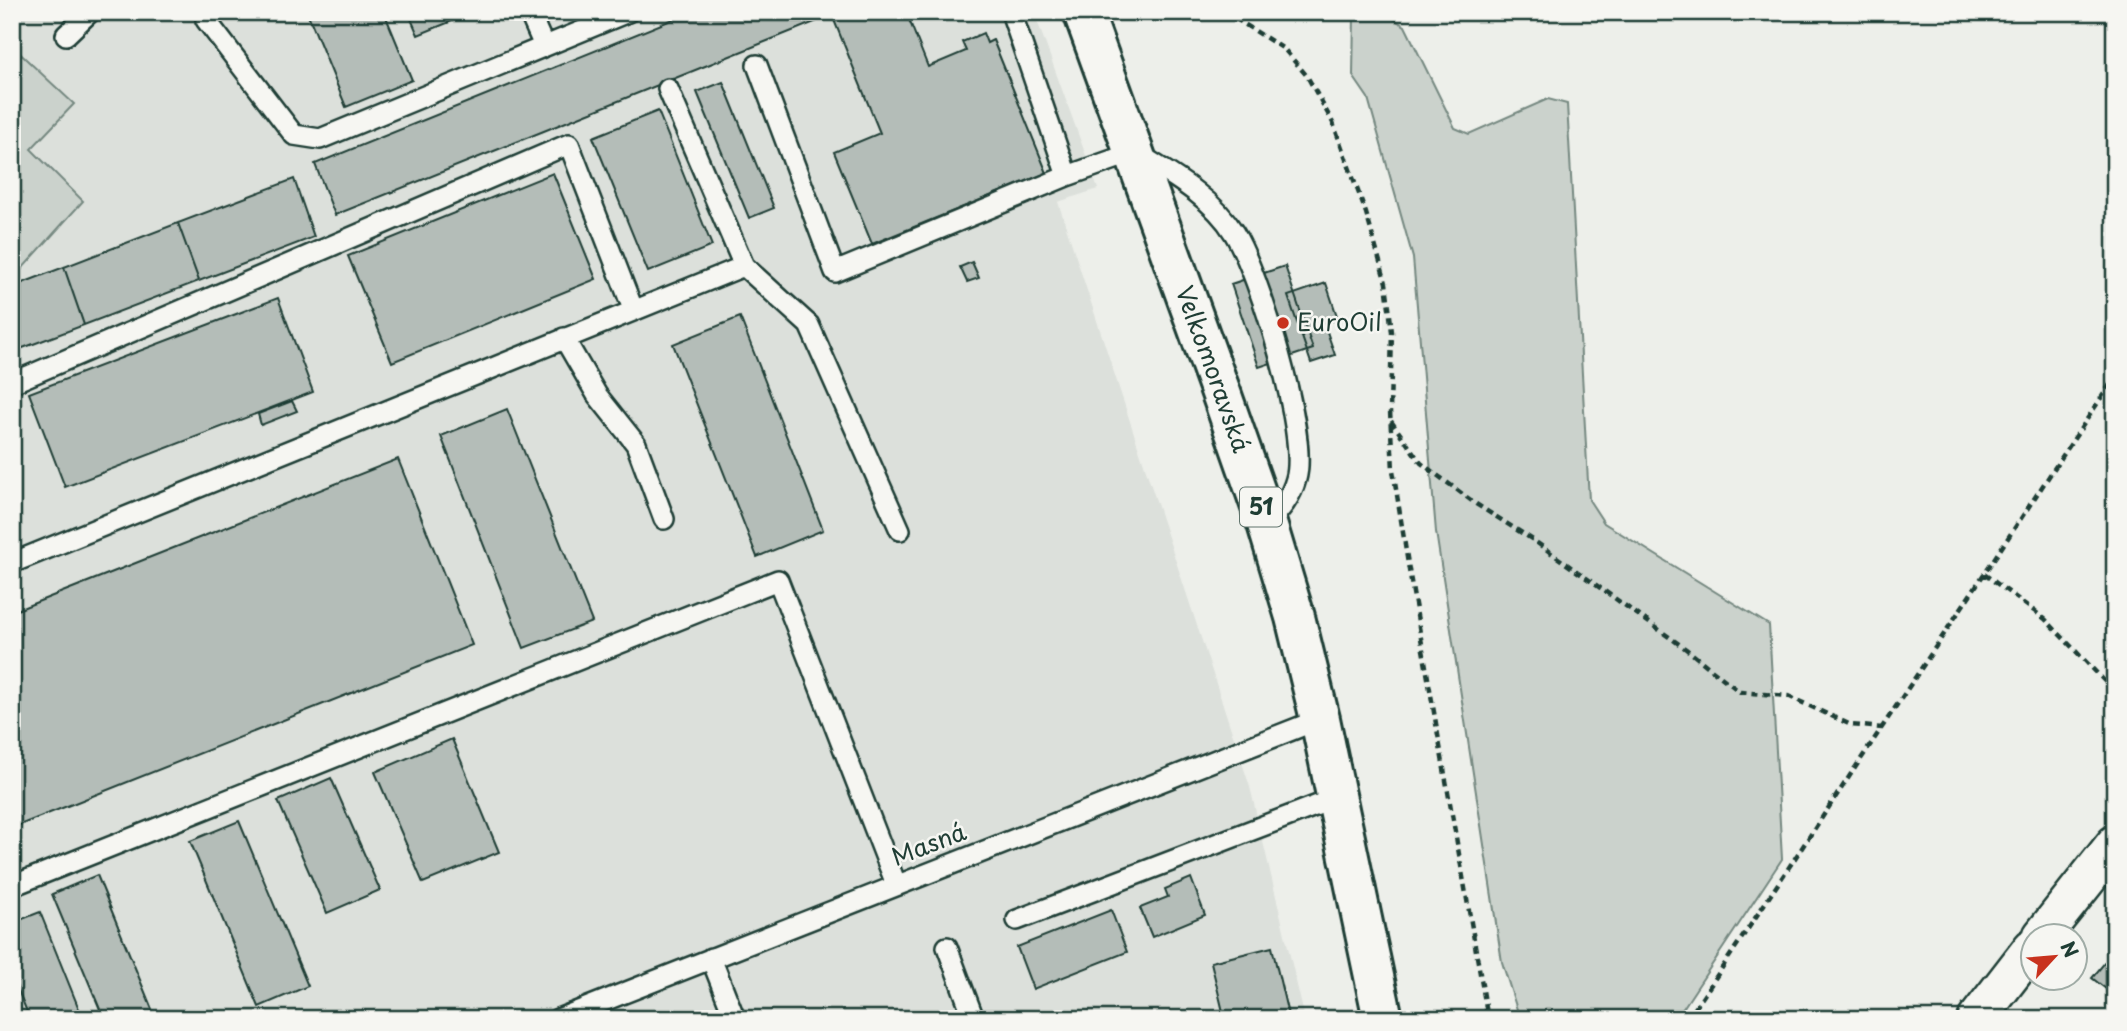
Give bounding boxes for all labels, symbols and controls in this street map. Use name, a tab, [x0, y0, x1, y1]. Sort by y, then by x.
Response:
street label: Velkomoravská	[1168, 280, 1261, 457]
place label: EuroOil	[1297, 303, 1382, 339]
marker: EuroOil	[1275, 315, 1291, 331]
road number: 51	[1240, 488, 1282, 526]
street label: Masná	[886, 812, 971, 874]
north arrow	[2018, 922, 2088, 992]
text: N	[2054, 936, 2086, 962]

